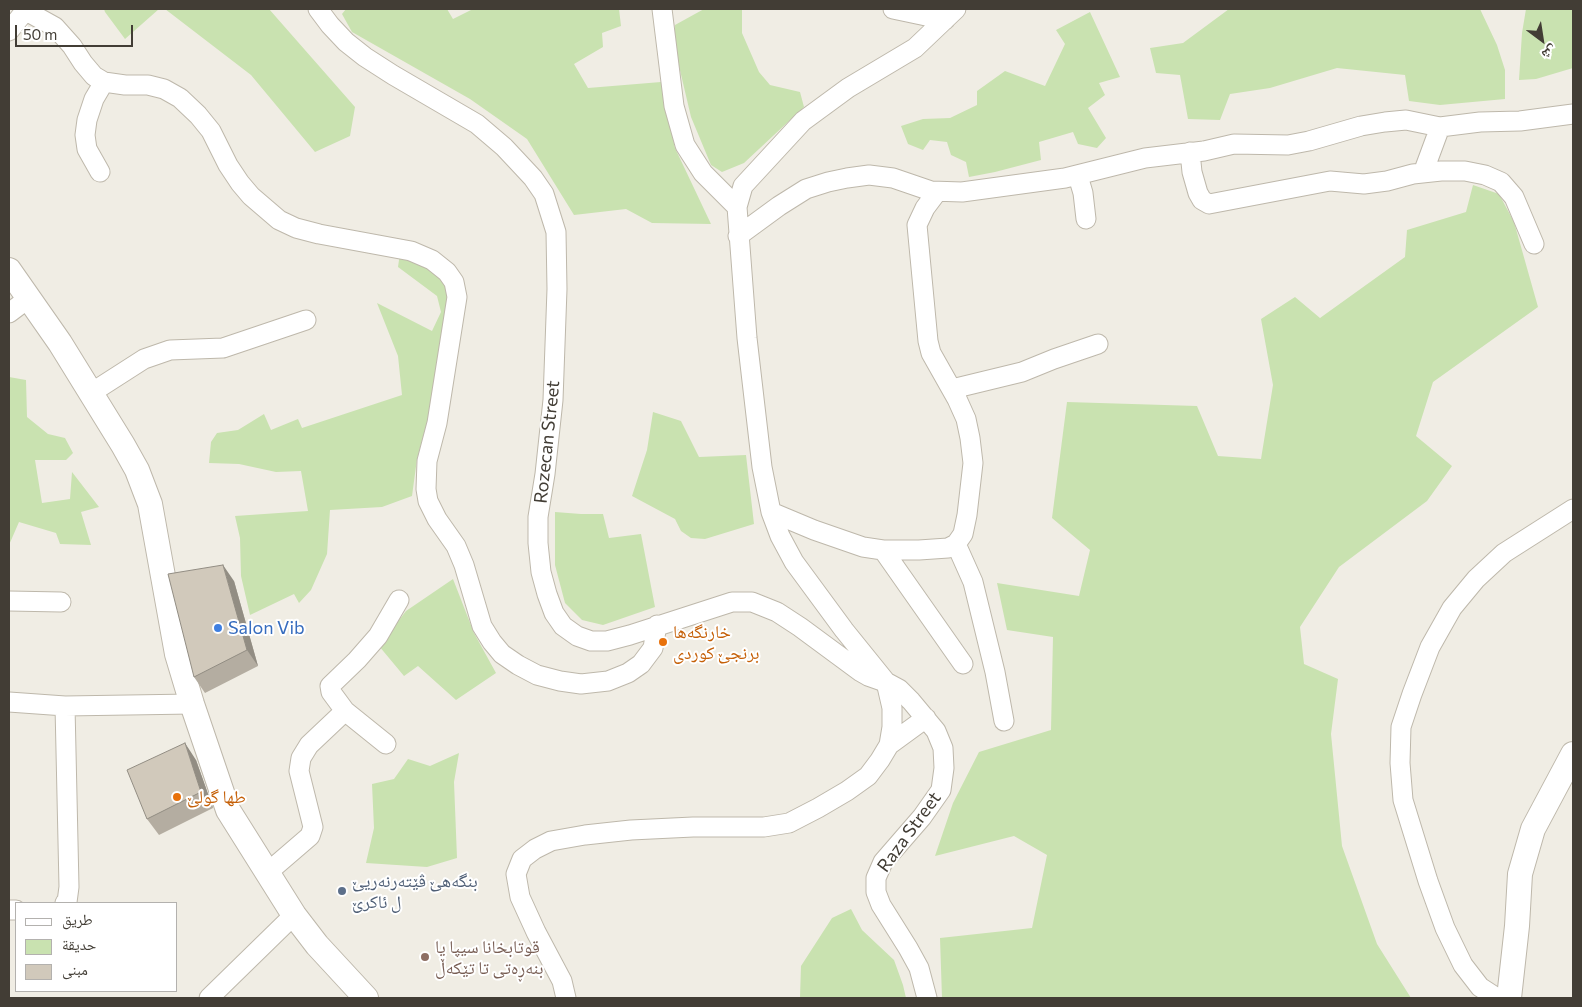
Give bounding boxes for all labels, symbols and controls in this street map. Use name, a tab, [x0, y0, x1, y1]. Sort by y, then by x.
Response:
scale bar	[18, 15, 135, 47]
north arrow	[1517, 15, 1567, 65]
text: 50 m	[23, 25, 57, 43]
text: ش	[1539, 42, 1561, 64]
street label: Rozecan Street	[530, 379, 564, 505]
place label: Salon Vib	[228, 617, 305, 639]
place label: خارنگەها برنجێ کوردی	[673, 621, 759, 664]
marker: Salon Vib	[212, 622, 224, 634]
marker: خارنگەها برنجێ کوردی	[657, 636, 669, 648]
place label: طها گولێ	[187, 786, 246, 808]
street label: Raza Street	[873, 788, 945, 876]
marker: طها گولێ	[171, 791, 183, 803]
place label: بنگەهێ ڤێتەرنەریێ ل ئاکرێ	[352, 870, 478, 912]
marker: بنگەهێ ڤێتەرنەریێ ل ئاکرێ	[336, 885, 348, 897]
legend	[15, 902, 178, 992]
text: طريق	[62, 910, 93, 928]
text: حديقة	[62, 935, 96, 953]
place label: قوتابخانا سیپا یا بنەڕەتی تا تێکەڵ	[435, 936, 544, 979]
marker: قوتابخانا سیپا یا بنەڕەتی تا تێکەڵ	[419, 951, 431, 963]
text: مبنى	[62, 960, 88, 978]

